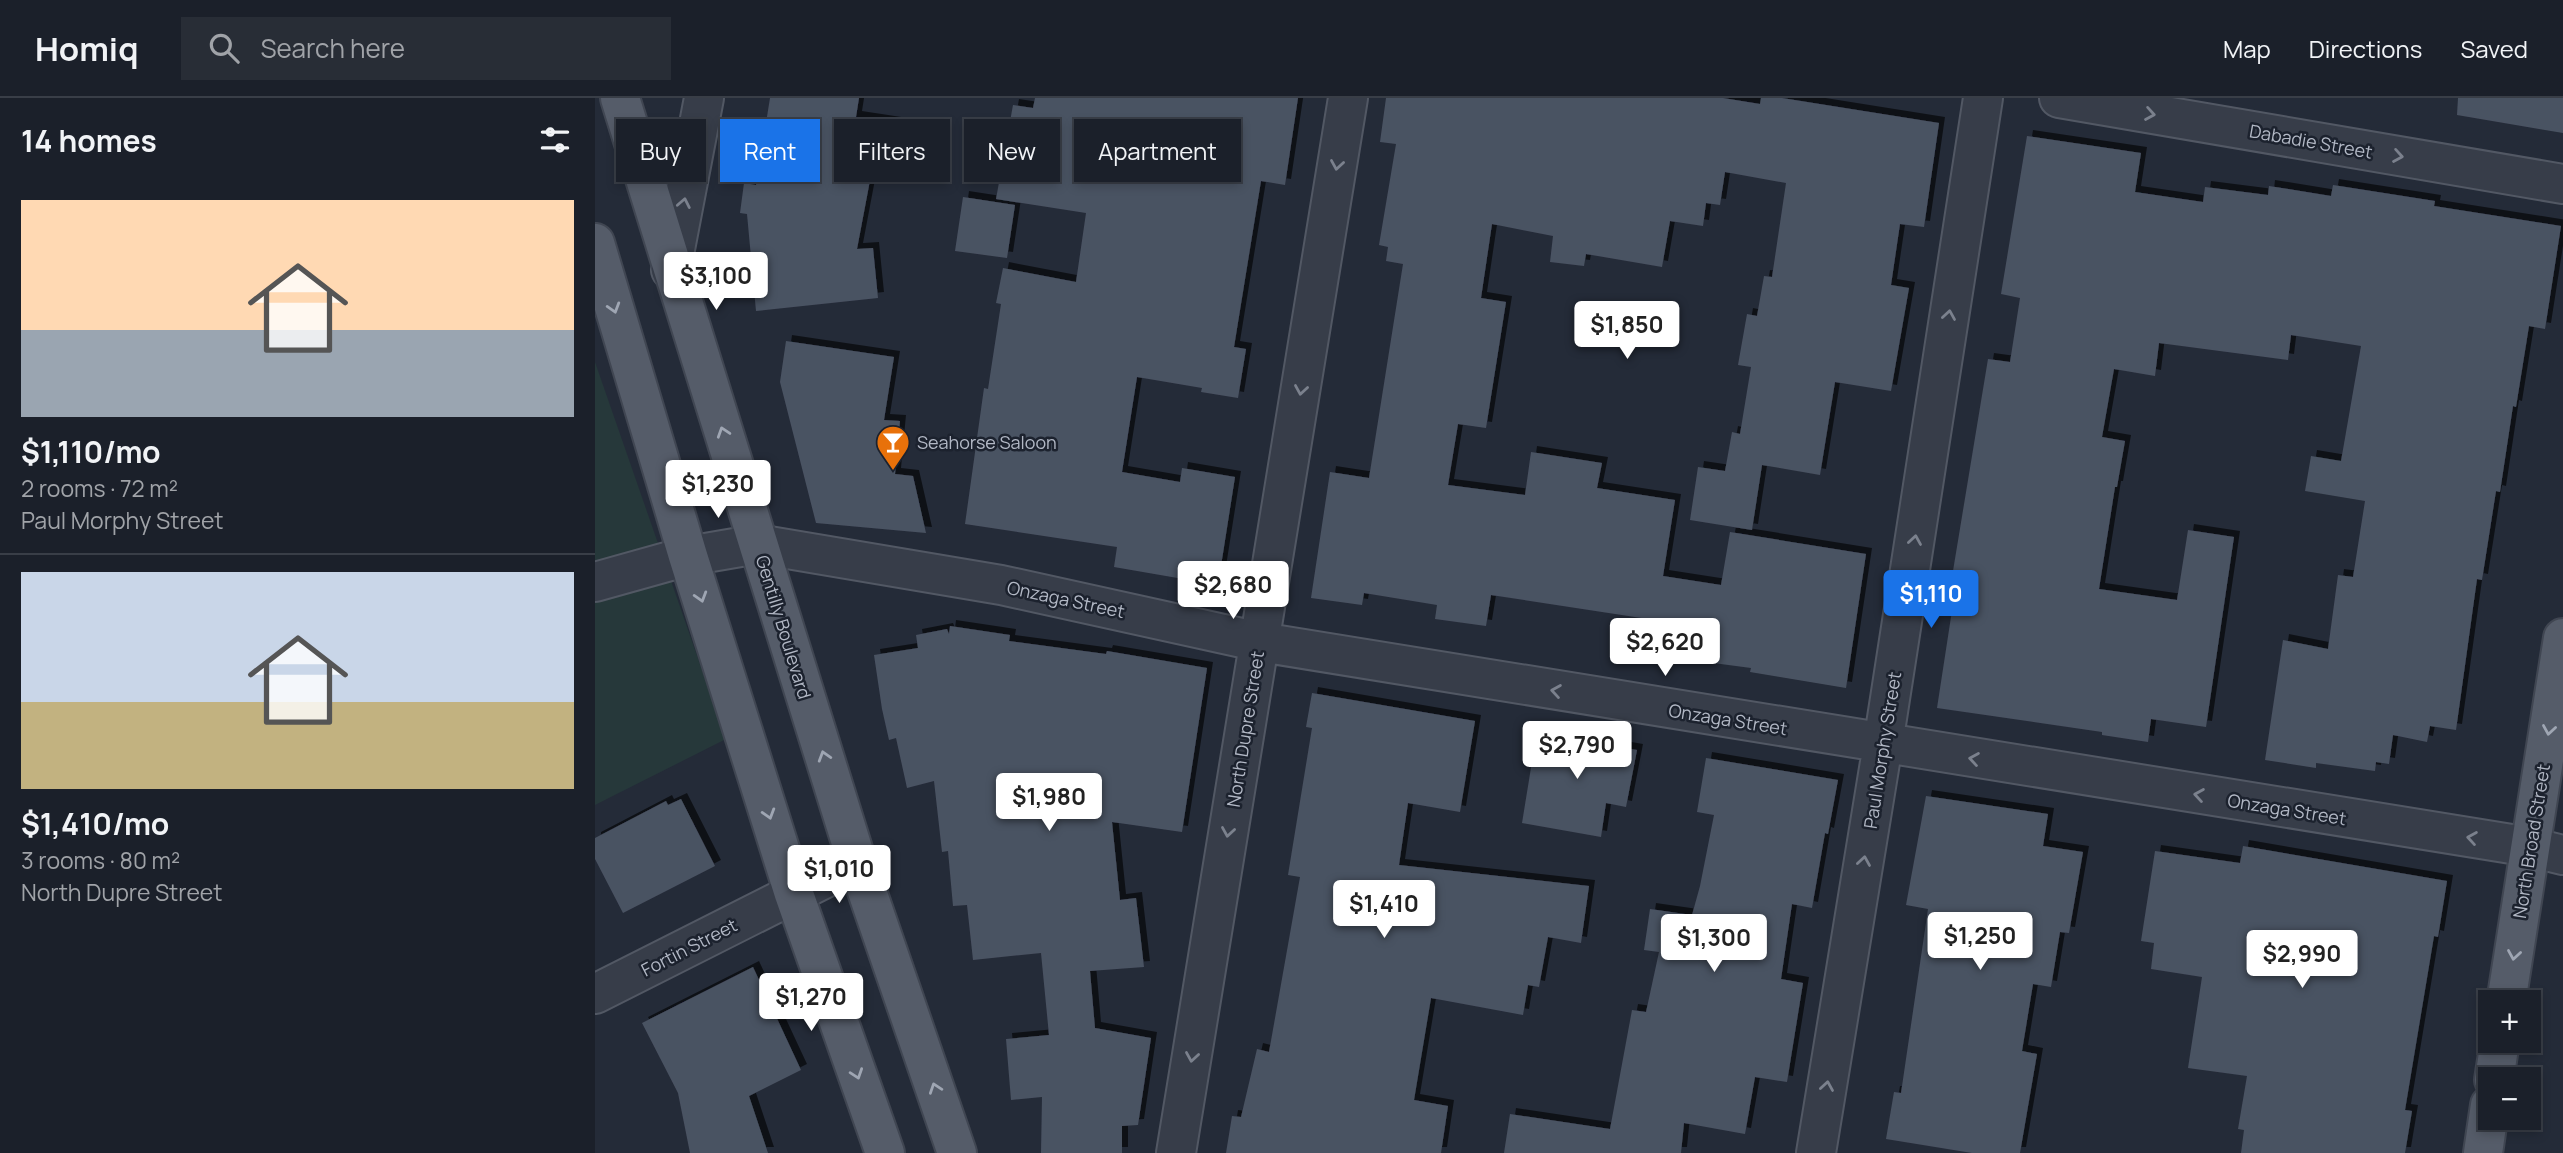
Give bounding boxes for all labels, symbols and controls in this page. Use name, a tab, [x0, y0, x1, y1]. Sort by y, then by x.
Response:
search box	[181, 17, 671, 80]
text: Homiq	[35, 26, 139, 71]
icon: search	[205, 29, 243, 67]
text: Search here	[261, 30, 405, 66]
text: Map	[2223, 32, 2271, 65]
text: Directions	[2309, 32, 2422, 65]
text: Saved	[2460, 32, 2528, 65]
one-way arrow	[2144, 106, 2156, 121]
street label: Dabadie Street	[2248, 118, 2374, 164]
chip: Buy	[616, 119, 706, 182]
chip: Rent	[720, 119, 820, 182]
chip: Filters	[834, 119, 950, 182]
chip: New	[964, 119, 1060, 182]
chip: Apartment	[1074, 119, 1241, 182]
text: 14 homes	[21, 120, 157, 161]
icon: filters	[536, 121, 574, 159]
one-way arrow	[2393, 148, 2404, 163]
one-way arrow	[1330, 159, 1345, 171]
one-way arrow	[676, 197, 691, 209]
icon: home	[235, 245, 361, 371]
pin: $3,100	[659, 252, 773, 312]
text: $3,100	[680, 259, 752, 291]
one-way arrow	[606, 302, 621, 314]
pin: $1,850	[1570, 302, 1684, 361]
text: $1,850	[1590, 308, 1664, 340]
one-way arrow	[1941, 309, 1956, 321]
one-way arrow	[1294, 384, 1309, 396]
bar icon: Seahorse Saloon	[874, 423, 912, 472]
one-way arrow	[716, 426, 731, 438]
place label: Seahorse Saloon	[917, 430, 1057, 454]
text: $1,110/mo	[21, 431, 161, 472]
pin: $1,230	[661, 460, 775, 520]
text: $1,230	[682, 467, 754, 499]
text: 2 rooms · 72 m²	[21, 472, 178, 504]
text: Paul Morphy Street	[21, 504, 224, 536]
one-way arrow	[1907, 534, 1922, 545]
street label: Gentilly Boulevard	[751, 552, 817, 702]
pin: $2,680	[1176, 561, 1290, 621]
text: $2,680	[1194, 568, 1272, 600]
pin: $1,110	[1874, 570, 1988, 630]
street label: Onzaga Street	[1005, 575, 1127, 623]
text: $1,110	[1899, 577, 1963, 609]
one-way arrow	[692, 590, 707, 602]
icon: home	[235, 617, 361, 743]
pin: $2,620	[1608, 618, 1722, 678]
text: $2,620	[1626, 625, 1704, 657]
street label: North Dupre Street	[1221, 649, 1269, 809]
street label: Paul Morphy Street	[1858, 670, 1906, 830]
one-way arrow	[1550, 684, 1562, 699]
street label: Onzaga Street	[1667, 698, 1789, 740]
pin: $2,790	[1520, 722, 1634, 781]
one-way arrow	[2542, 724, 2557, 736]
text: $2,790	[1539, 728, 1615, 760]
one-way arrow	[818, 751, 833, 763]
one-way arrow	[1968, 752, 1980, 767]
street label: North Broad Street	[2507, 762, 2555, 920]
pin: $1,980	[992, 774, 1106, 833]
text: $1,980	[1012, 780, 1086, 812]
one-way arrow	[2193, 787, 2205, 802]
street label: Onzaga Street	[2226, 788, 2348, 830]
text: $1,410/mo	[21, 803, 169, 844]
one-way arrow	[760, 808, 775, 820]
one-way arrow	[1221, 826, 1236, 838]
one-way arrow	[2466, 831, 2478, 846]
text: 3 rooms · 80 m²	[21, 844, 180, 876]
pin: $1,010	[782, 846, 896, 905]
text: $1,010	[804, 852, 874, 884]
one-way arrow	[1856, 855, 1871, 867]
text: North Dupre Street	[21, 876, 223, 908]
pin: $1,410	[1327, 880, 1441, 940]
text: $1,410	[1349, 887, 1419, 919]
pin: $1,250	[1923, 912, 2037, 972]
street label: Fortin Street	[637, 913, 741, 981]
pin: $1,300	[1657, 914, 1771, 974]
text: $1,250	[1944, 919, 2016, 951]
text: $1,300	[1677, 921, 1751, 953]
pin: $2,990	[2245, 930, 2359, 990]
text: $2,990	[2263, 937, 2341, 969]
one-way arrow	[2506, 949, 2521, 961]
pin: $1,270	[754, 974, 868, 1033]
text: $1,270	[775, 980, 847, 1012]
map controls	[2478, 990, 2541, 1130]
button: +	[2478, 990, 2541, 1053]
one-way arrow	[1185, 1051, 1200, 1062]
button: −	[2478, 1067, 2541, 1130]
one-way arrow	[849, 1068, 863, 1080]
one-way arrow	[1819, 1080, 1834, 1092]
one-way arrow	[929, 1083, 943, 1095]

